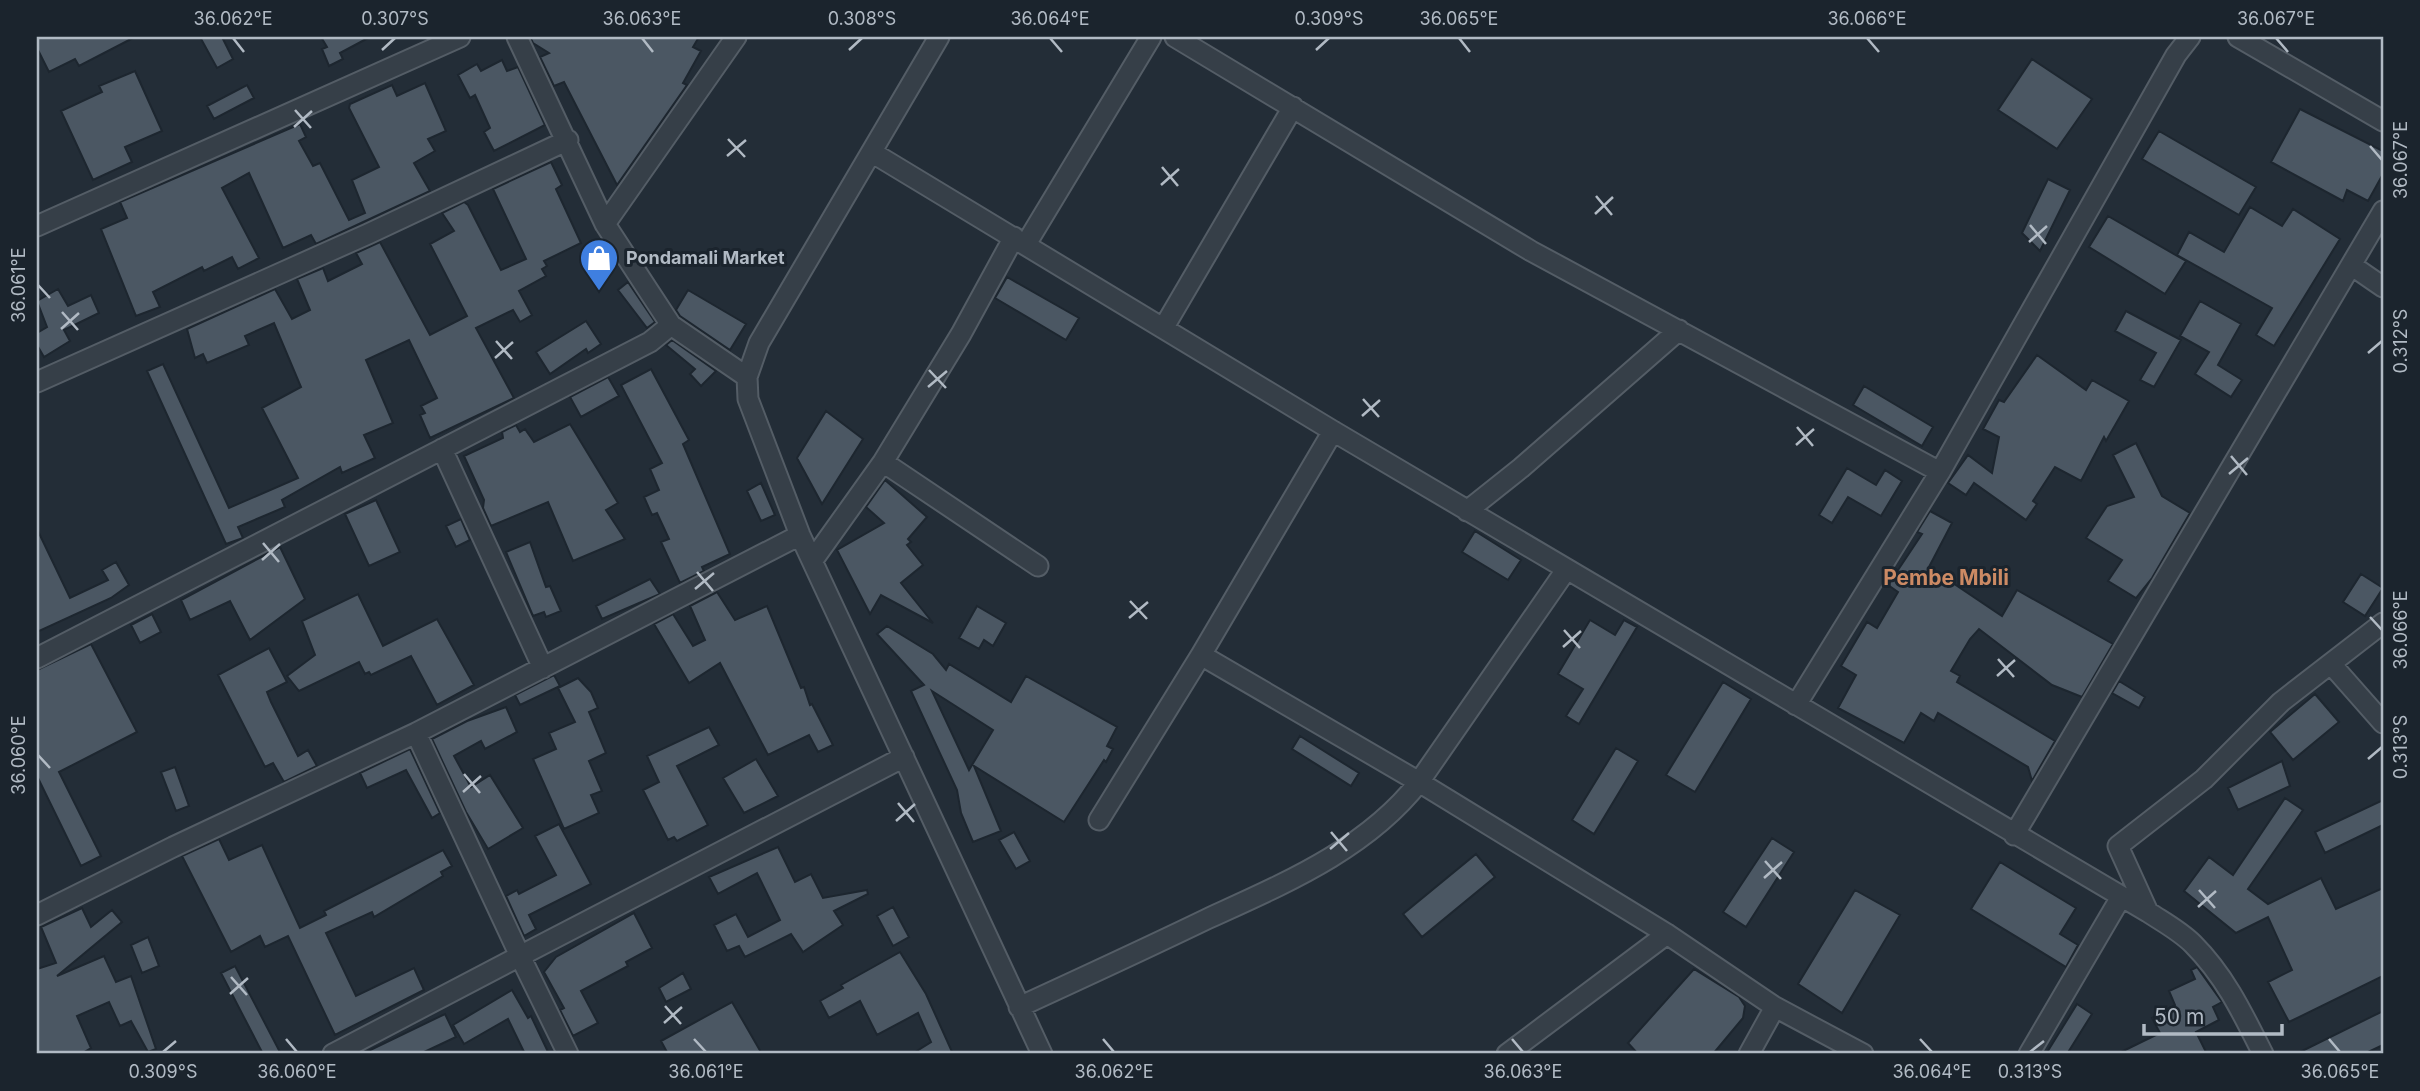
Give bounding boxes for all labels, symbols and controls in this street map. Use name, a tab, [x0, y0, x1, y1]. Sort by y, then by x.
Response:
text: 36.062°E	[194, 8, 272, 29]
text: 0.307°S	[361, 8, 429, 29]
text: 36.063°E	[603, 8, 681, 29]
text: 0.308°S	[828, 8, 896, 29]
text: 36.064°E	[1010, 8, 1090, 29]
text: 0.309°S	[1295, 8, 1364, 29]
text: 36.065°E	[1420, 8, 1498, 29]
text: 36.066°E	[1827, 8, 1907, 29]
text: 36.067°E	[2237, 8, 2315, 29]
text: 36.067°E	[2390, 121, 2411, 199]
shop icon: Pondamali Market	[578, 237, 620, 292]
text: 36.061°E	[8, 247, 29, 323]
place label: Pondamali Market	[626, 247, 785, 268]
text: 0.312°S	[2390, 309, 2411, 373]
district label: Pembe Mbili	[1883, 565, 2009, 590]
text: 36.066°E	[2390, 590, 2411, 670]
text: 36.060°E	[8, 715, 29, 795]
text: 0.313°S	[2390, 715, 2411, 779]
scale bar	[2144, 993, 2282, 1037]
text: 50 m	[2154, 1004, 2204, 1029]
text: 0.309°S	[129, 1061, 198, 1082]
text: 36.060°E	[257, 1061, 337, 1082]
text: 36.061°E	[668, 1061, 744, 1082]
text: 36.062°E	[1075, 1061, 1153, 1082]
text: 36.063°E	[1484, 1061, 1562, 1082]
text: 36.064°E	[1892, 1061, 1972, 1082]
text: 0.313°S	[1998, 1061, 2062, 1082]
text: 36.065°E	[2301, 1061, 2379, 1082]

